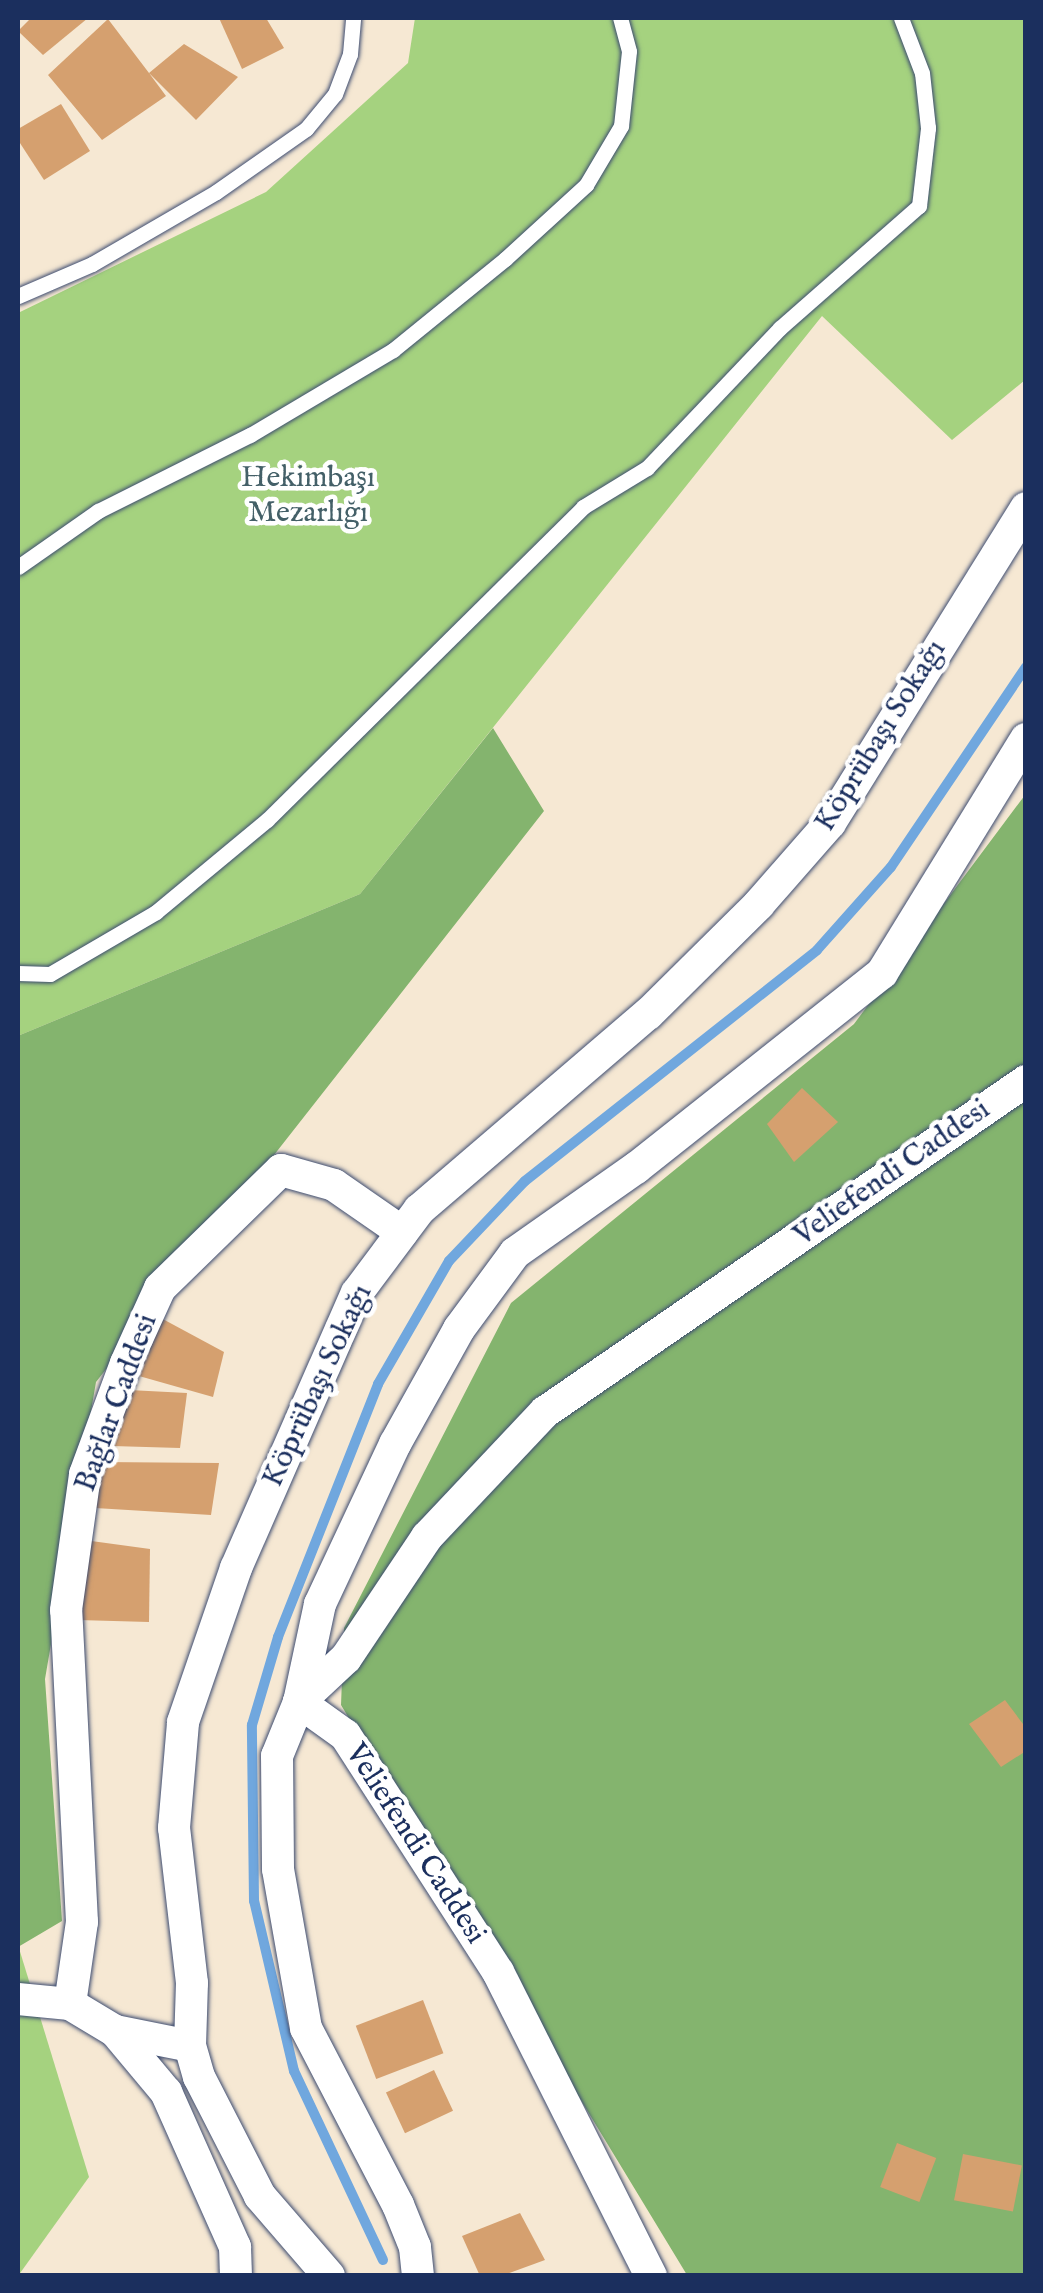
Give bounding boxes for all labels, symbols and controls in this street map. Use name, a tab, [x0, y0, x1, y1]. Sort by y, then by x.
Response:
park label: Hekimbaşı Mezarlığı	[241, 460, 375, 530]
street label: Köprübaşı Sokağı	[808, 633, 954, 839]
street label: Veliefendi Caddesi	[787, 1092, 997, 1254]
street label: Köprübaşı Sokağı	[255, 1279, 381, 1493]
street label: Bağlar Caddesi	[68, 1309, 166, 1497]
street label: Veliefendi Caddesi	[337, 1737, 493, 1951]

